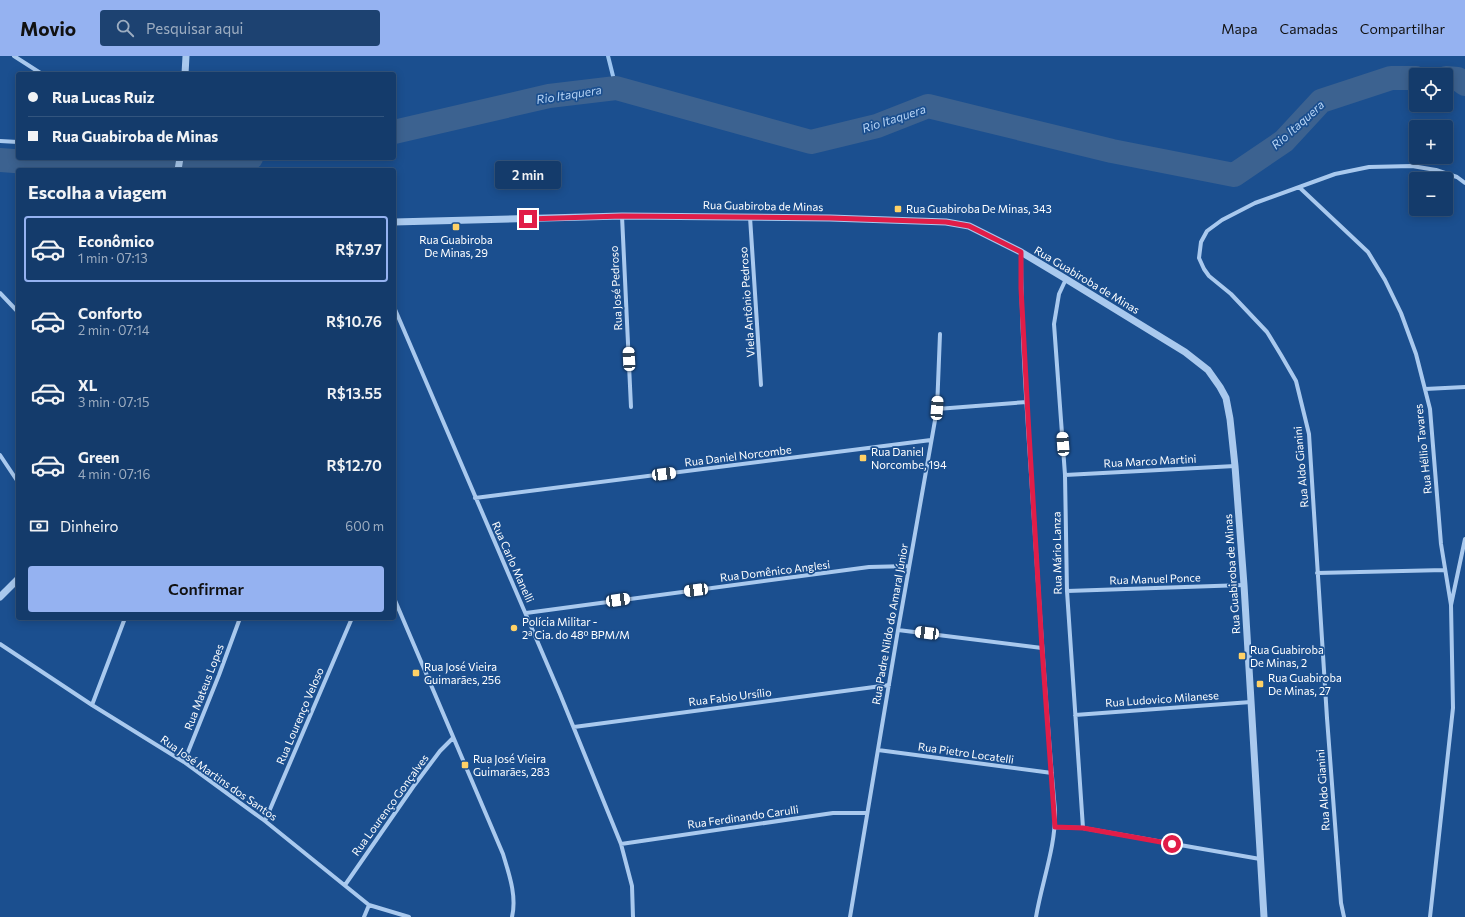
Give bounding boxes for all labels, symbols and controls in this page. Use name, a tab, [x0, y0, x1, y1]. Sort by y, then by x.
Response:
search box	[100, 10, 380, 46]
text: Movio	[20, 17, 76, 40]
icon: search	[114, 17, 136, 39]
text: Pesquisar aqui	[146, 19, 243, 37]
text: Mapa	[1221, 20, 1258, 37]
text: Camadas	[1280, 20, 1338, 37]
text: Compartilhar	[1360, 20, 1445, 37]
map controls	[1409, 68, 1453, 216]
button: locate	[1409, 68, 1453, 112]
water label: Rio Itaquera	[535, 82, 603, 106]
text: Rua Lucas Ruiz	[52, 88, 154, 106]
water label: Rio Itaquera	[1268, 97, 1327, 152]
water label: Rio Itaquera	[860, 101, 927, 135]
button: +	[1409, 120, 1453, 164]
text: Rua Guabiroba de Minas	[52, 127, 218, 145]
callout: 2 min	[495, 161, 561, 189]
text: 2 min	[512, 167, 544, 183]
button: −	[1409, 172, 1453, 216]
text: Escolha a viagem	[28, 181, 167, 203]
street label: Rua Guabiroba de Minas	[703, 198, 823, 213]
place label: Rua Guabiroba De Minas, 343	[906, 202, 1052, 215]
marker: Rua Guabiroba De Minas, 343	[893, 204, 903, 214]
route end	[519, 210, 537, 228]
marker: Rua Guabiroba De Minas, 29	[451, 222, 461, 232]
icon: car	[30, 231, 66, 267]
text: Econômico	[78, 232, 154, 250]
place label: Rua Guabiroba De Minas, 29	[419, 233, 493, 259]
text: R$7.97	[335, 240, 382, 258]
street label: Rua Guabiroba de Minas	[1032, 243, 1142, 316]
street label: Rua José Pedroso	[607, 245, 625, 331]
street label: Viela Antônio Pedroso	[736, 246, 757, 358]
text: 1 min · 07:13	[78, 250, 148, 266]
icon: car	[30, 303, 66, 339]
text: Conforto	[78, 304, 142, 322]
text: R$10.76	[326, 312, 382, 330]
text: 2 min · 07:14	[78, 322, 150, 338]
car	[622, 347, 636, 371]
icon: car	[30, 375, 66, 411]
text: XL	[78, 376, 97, 394]
text: R$13.55	[327, 384, 382, 402]
text: 3 min · 07:15	[78, 394, 149, 410]
car	[930, 396, 944, 420]
street label: Rua Héllio Tavares	[1411, 403, 1434, 495]
street label: Rua Aldo Gianini	[1290, 426, 1311, 508]
car	[1056, 432, 1070, 456]
street label: Rua Daniel Norcombe	[684, 442, 793, 469]
place label: Rua Daniel Norcombe, 194	[871, 445, 947, 471]
icon: car	[30, 447, 66, 483]
text: Green	[78, 448, 119, 466]
street label: Rua Marco Martini	[1103, 452, 1197, 469]
marker: Rua Daniel Norcombe, 194	[858, 453, 868, 463]
text: R$12.70	[326, 456, 382, 474]
text: 4 min · 07:16	[78, 466, 150, 482]
car	[651, 467, 677, 481]
street label: Rua Mário Lanza	[1049, 511, 1064, 595]
street label: Rua Guabiroba de Minas	[1221, 514, 1242, 635]
icon: cash	[28, 515, 50, 537]
text: Dinheiro	[60, 517, 119, 535]
text: 600 m	[345, 518, 384, 534]
street label: Rua Carlo Manelli	[490, 519, 537, 604]
street label: Rua Padre Nildo do Amaral Júnior	[869, 542, 911, 706]
street label: Rua Domênico Anglesi	[719, 557, 831, 584]
button: Confirmar	[28, 566, 384, 612]
street label: Rua Manuel Ponce	[1109, 570, 1201, 587]
car	[683, 583, 709, 597]
car	[605, 592, 631, 608]
place label: Polícia Militar - 2ª Cia. do 48º BPM/M	[522, 615, 630, 641]
marker: Polícia Militar - 2ª Cia. do 48º BPM/M	[509, 623, 519, 633]
car	[914, 626, 940, 640]
street label: Rua Mateus Lopes	[181, 642, 226, 732]
place label: Rua Guabiroba De Minas, 2	[1250, 643, 1324, 669]
marker: Rua Guabiroba De Minas, 2	[1237, 651, 1247, 661]
place label: Rua José Vieira Guimarães, 256	[424, 660, 501, 686]
street label: Rua Lourenço Veloso	[273, 665, 326, 766]
marker: Rua José Vieira Guimarães, 256	[411, 668, 421, 678]
place label: Rua Guabiroba De Minas, 27	[1268, 671, 1342, 697]
marker: Rua Guabiroba De Minas, 27	[1255, 679, 1265, 689]
street label: Rua Fabio Ursílio	[688, 685, 773, 708]
street label: Rua Ludovico Milanese	[1105, 688, 1219, 709]
street label: Rua José Martins dos Santos	[158, 732, 280, 824]
street label: Rua Pietro Locatelli	[917, 739, 1015, 766]
street label: Rua Aldo Gianini	[1313, 749, 1332, 831]
street label: Rua Lourenço Gonçalves	[349, 752, 431, 858]
place label: Rua José Vieira Guimarães, 283	[473, 752, 550, 778]
marker: Rua José Vieira Guimarães, 283	[460, 760, 470, 770]
street label: Rua Ferdinando Carulli	[686, 802, 800, 831]
route start	[1163, 835, 1181, 853]

